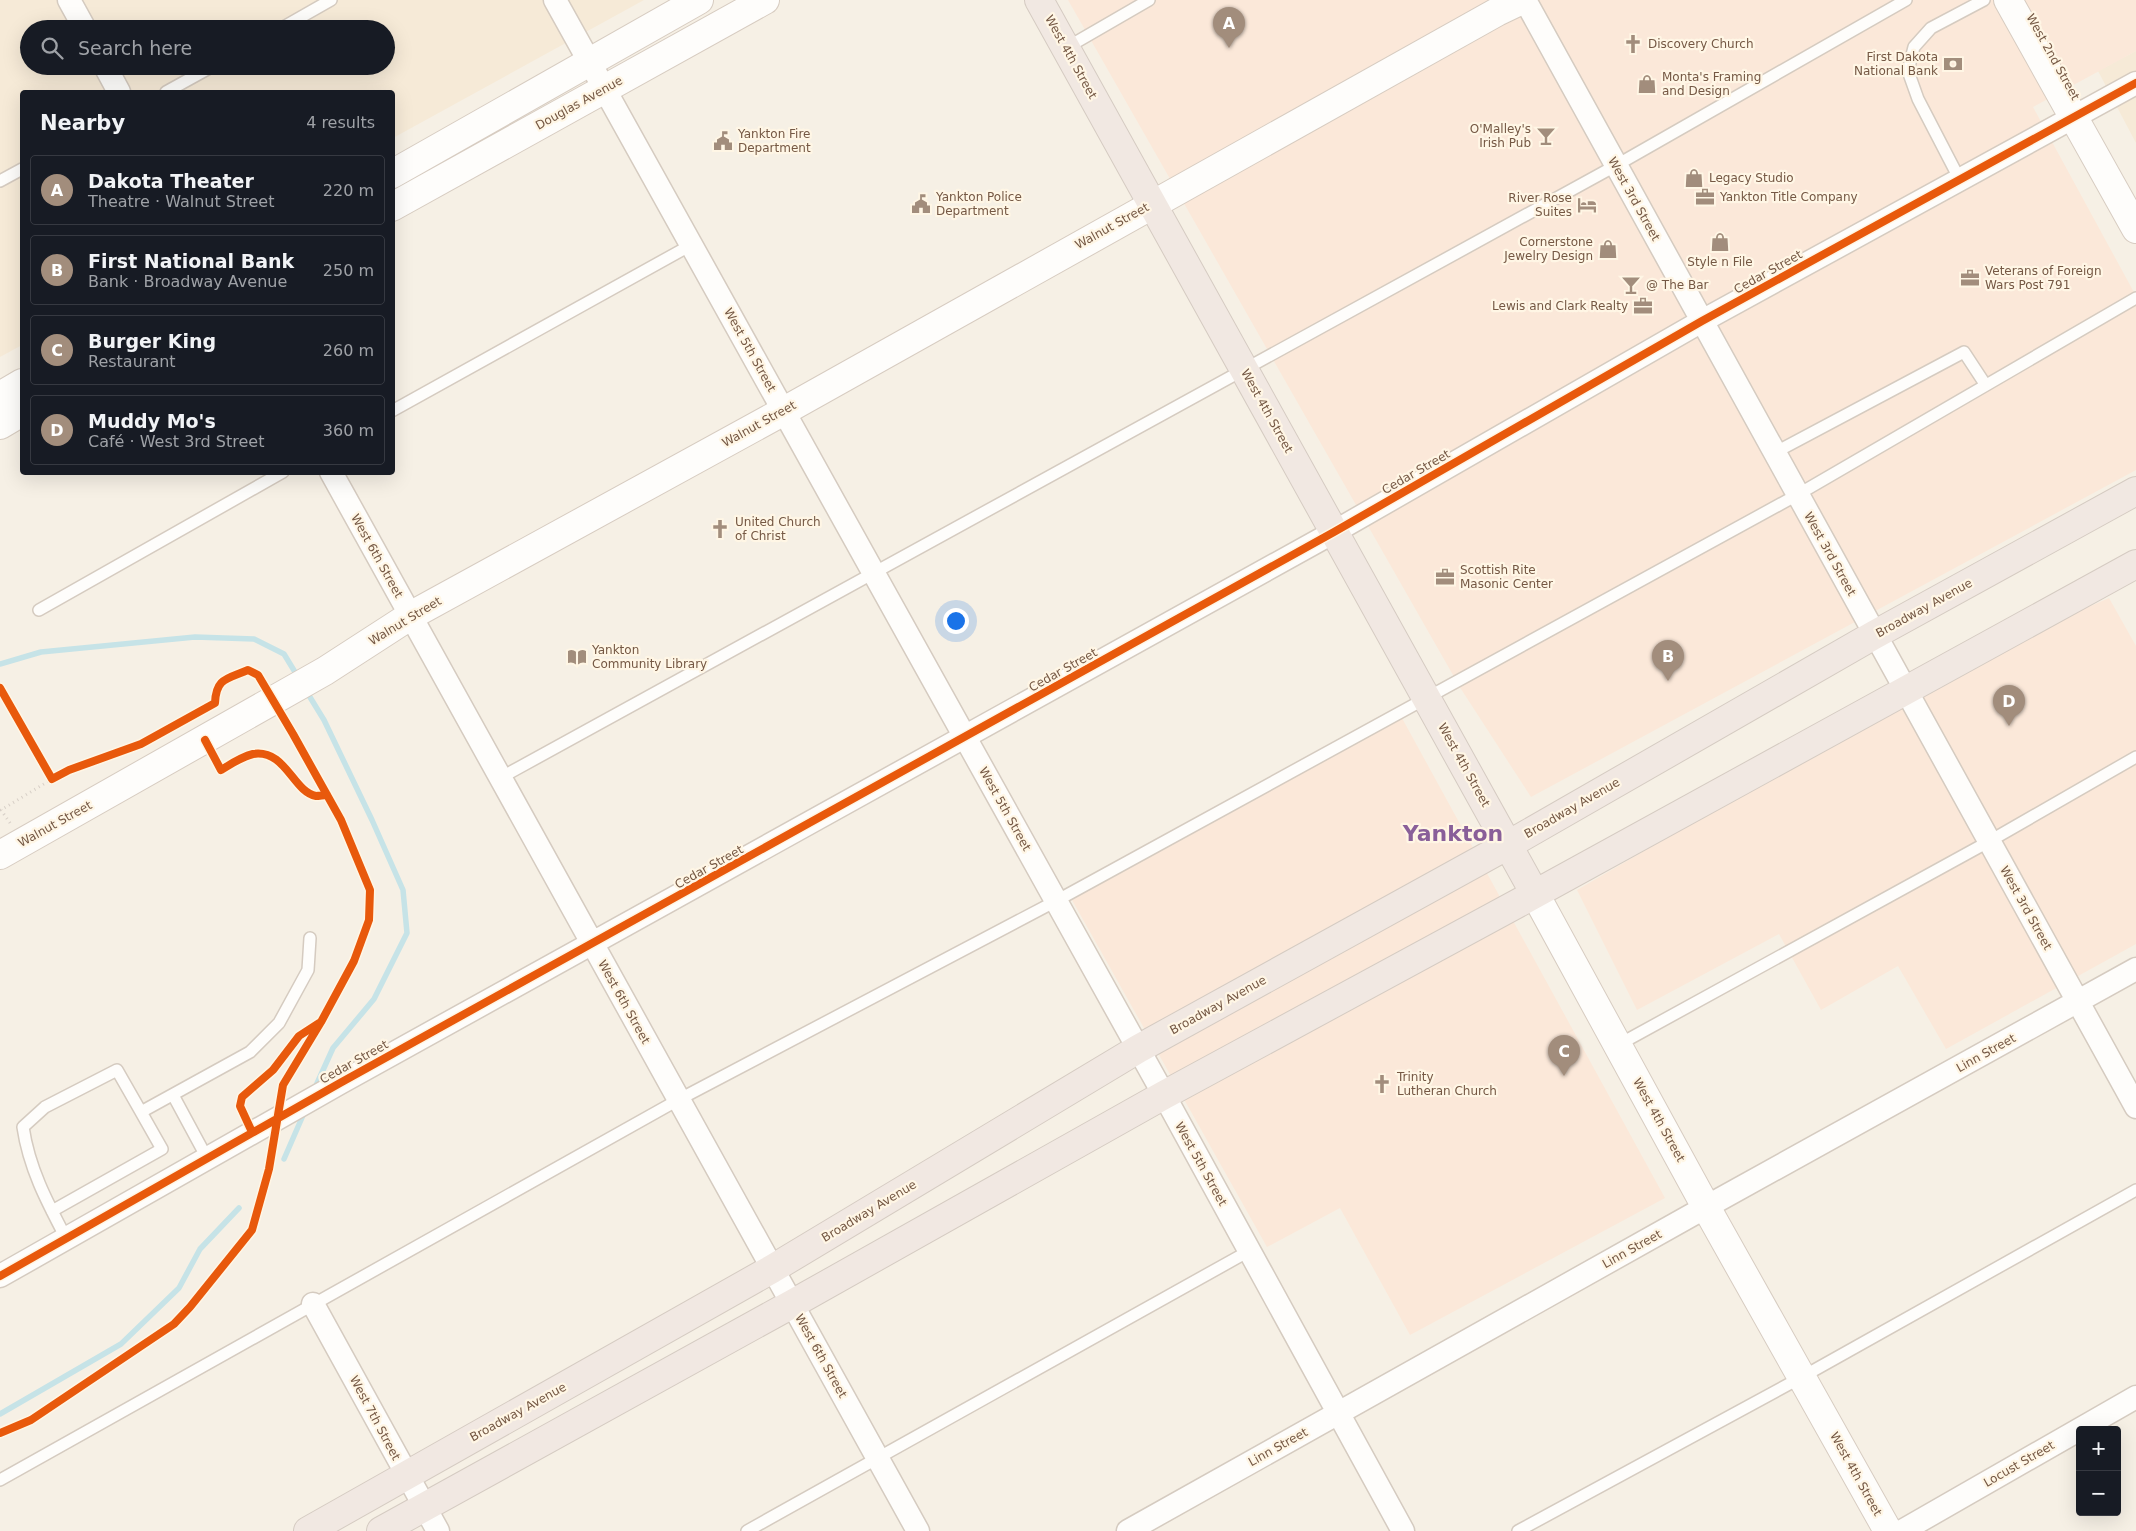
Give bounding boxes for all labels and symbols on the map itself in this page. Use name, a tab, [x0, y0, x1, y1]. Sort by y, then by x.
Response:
pin: A	[1213, 7, 1245, 48]
street label: West 2nd Street	[2023, 11, 2083, 103]
street label: West 4th Street	[1042, 13, 1100, 102]
church icon: Discovery Church	[1622, 33, 1644, 55]
place label: Discovery Church	[1648, 37, 1754, 51]
place label: First Dakota National Bank	[1854, 50, 1938, 78]
bank icon: First Dakota National Bank	[1942, 53, 1964, 75]
place label: Monta's Framing and Design	[1662, 70, 1761, 98]
street label: Douglas Avenue	[533, 73, 625, 133]
shop icon: Monta's Framing and Design	[1636, 73, 1658, 95]
place label: O'Malley's Irish Pub	[1470, 122, 1531, 150]
bar icon: O'Malley's Irish Pub	[1535, 125, 1557, 147]
place label: Yankton Fire Department	[737, 127, 811, 155]
public building icon: Yankton Fire Department	[712, 130, 734, 152]
street label: West 3rd Street	[1605, 155, 1663, 244]
shop icon: Legacy Studio	[1683, 167, 1705, 189]
place label: Legacy Studio	[1709, 171, 1794, 185]
office icon: Yankton Title Company	[1694, 186, 1716, 208]
place label: Yankton Police Department	[935, 190, 1022, 218]
place label: Yankton Title Company	[1719, 190, 1858, 204]
place label: River Rose Suites	[1508, 191, 1572, 219]
public building icon: Yankton Police Department	[910, 193, 932, 215]
hotel icon: River Rose Suites	[1576, 194, 1598, 216]
street label: Walnut Street	[1073, 200, 1151, 252]
shop icon: Style n File	[1709, 231, 1731, 253]
place label: Cornerstone Jewelry Design	[1503, 235, 1593, 263]
shop icon: Cornerstone Jewelry Design	[1597, 238, 1619, 260]
street label: Cedar Street	[1731, 247, 1805, 297]
place label: Style n File	[1687, 255, 1753, 269]
place label: Veterans of Foreign Wars Post 791	[1985, 264, 2102, 292]
office icon: Veterans of Foreign Wars Post 791	[1959, 267, 1981, 289]
bar icon: @ The Bar	[1620, 274, 1642, 296]
place label: @ The Bar	[1646, 278, 1709, 292]
office icon: Lewis and Clark Realty	[1632, 295, 1654, 317]
place label: Lewis and Clark Realty	[1492, 299, 1628, 313]
street label: West 5th Street	[721, 306, 779, 395]
street label: West 4th Street	[1238, 367, 1296, 456]
street label: Walnut Street	[720, 398, 798, 450]
street label: Cedar Street	[1380, 447, 1453, 497]
street label: West 3rd Street	[1801, 510, 1859, 599]
street label: West 6th Street	[348, 512, 406, 601]
place label: United Church of Christ	[735, 515, 821, 543]
church icon: United Church of Christ	[709, 518, 731, 540]
place label: Scottish Rite Masonic Center	[1460, 563, 1553, 591]
office icon: Scottish Rite Masonic Center	[1434, 566, 1456, 588]
street label: Broadway Avenue	[1873, 576, 1975, 640]
street label: Walnut Street	[366, 594, 444, 648]
your location	[943, 608, 969, 634]
pin: B	[1652, 640, 1684, 681]
place label: Yankton Community Library	[591, 643, 707, 671]
street label: Cedar Street	[1026, 645, 1100, 695]
library icon: Yankton Community Library	[566, 646, 588, 668]
pin: D	[1993, 685, 2025, 726]
street label: West 4th Street	[1435, 721, 1493, 810]
street label: West 5th Street	[976, 765, 1034, 854]
street label: Broadway Avenue	[1522, 775, 1622, 841]
street label: Walnut Street	[16, 798, 94, 850]
district label: Yankton	[1402, 821, 1503, 846]
street label: Cedar Street	[672, 842, 746, 892]
street label: West 3rd Street	[1997, 864, 2055, 953]
street label: West 6th Street	[595, 958, 653, 1047]
street label: Broadway Avenue	[1167, 973, 1269, 1037]
street label: Linn Street	[1954, 1031, 2018, 1075]
pin: C	[1548, 1035, 1580, 1076]
street label: Cedar Street	[317, 1037, 391, 1087]
place label: Trinity Lutheran Church	[1396, 1070, 1497, 1098]
church icon: Trinity Lutheran Church	[1371, 1073, 1393, 1095]
street label: West 4th Street	[1630, 1076, 1688, 1165]
street label: West 5th Street	[1172, 1120, 1230, 1209]
street label: Broadway Avenue	[819, 1177, 919, 1245]
street label: Linn Street	[1600, 1227, 1664, 1271]
street label: West 6th Street	[792, 1312, 850, 1401]
street label: West 7th Street	[347, 1373, 403, 1463]
street label: Broadway Avenue	[467, 1380, 569, 1444]
street label: Linn Street	[1246, 1425, 1310, 1469]
street label: West 4th Street	[1827, 1430, 1885, 1519]
street label: Locust Street	[1981, 1438, 2057, 1490]

